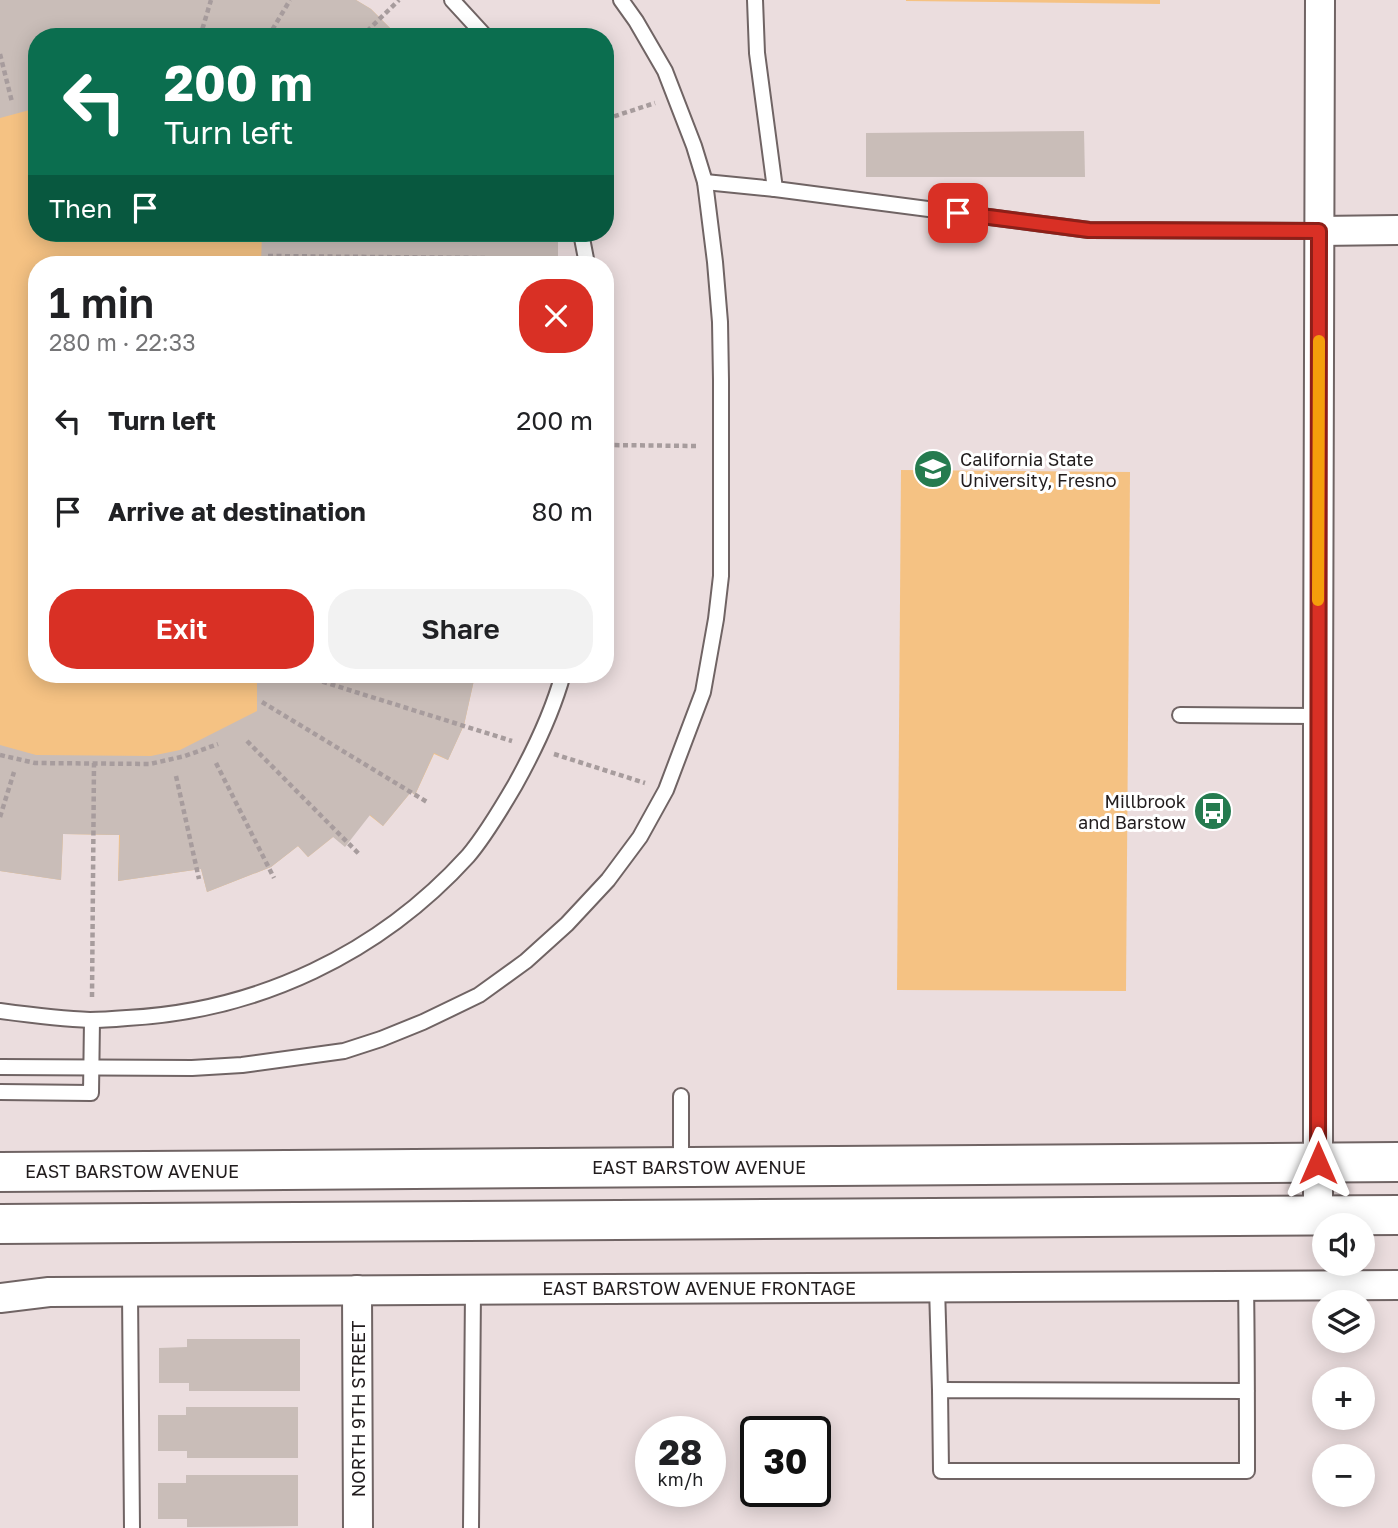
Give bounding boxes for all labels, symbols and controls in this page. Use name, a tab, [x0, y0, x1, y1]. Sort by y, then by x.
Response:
text: 200 m	[164, 53, 313, 112]
icon: left	[49, 56, 140, 147]
text: Turn left	[164, 113, 293, 151]
pin	[928, 183, 988, 243]
icon: arrive	[126, 189, 164, 227]
text: Then	[49, 193, 112, 224]
icon: arrive	[939, 194, 977, 232]
text: 1 min	[49, 277, 154, 327]
button: close	[519, 279, 593, 353]
text: 280 m · 22:33	[49, 328, 196, 356]
icon: left	[49, 402, 87, 440]
text: Turn left	[108, 405, 216, 436]
text: 200 m	[516, 405, 593, 436]
school or university icon: California State University, Fresno	[912, 448, 954, 490]
place label: California State University, Fresno	[960, 448, 1116, 491]
icon: arrive	[49, 493, 87, 531]
text: Arrive at destination	[108, 496, 366, 527]
text: 80 m	[532, 496, 593, 527]
button: Exit	[49, 589, 314, 669]
button: Share	[328, 589, 593, 669]
place label: Millbrook and Barstow	[1078, 790, 1186, 833]
bus stop icon: Millbrook and Barstow	[1192, 790, 1234, 832]
position arrow	[1281, 1126, 1355, 1200]
street label: EAST BARSTOW AVENUE	[592, 1156, 806, 1178]
street label: EAST BARSTOW AVENUE	[25, 1160, 239, 1182]
map controls	[1312, 1213, 1375, 1507]
button: sound	[1312, 1213, 1375, 1276]
street label: EAST BARSTOW AVENUE FRONTAGE	[542, 1277, 856, 1299]
button: layers	[1312, 1290, 1375, 1353]
street label: NORTH 9TH STREET	[347, 1321, 369, 1497]
button: +	[1312, 1367, 1375, 1430]
speed limit sign: 30	[740, 1416, 831, 1507]
text: 28	[659, 1431, 702, 1473]
button: −	[1312, 1444, 1375, 1507]
text: km/h	[658, 1468, 703, 1490]

